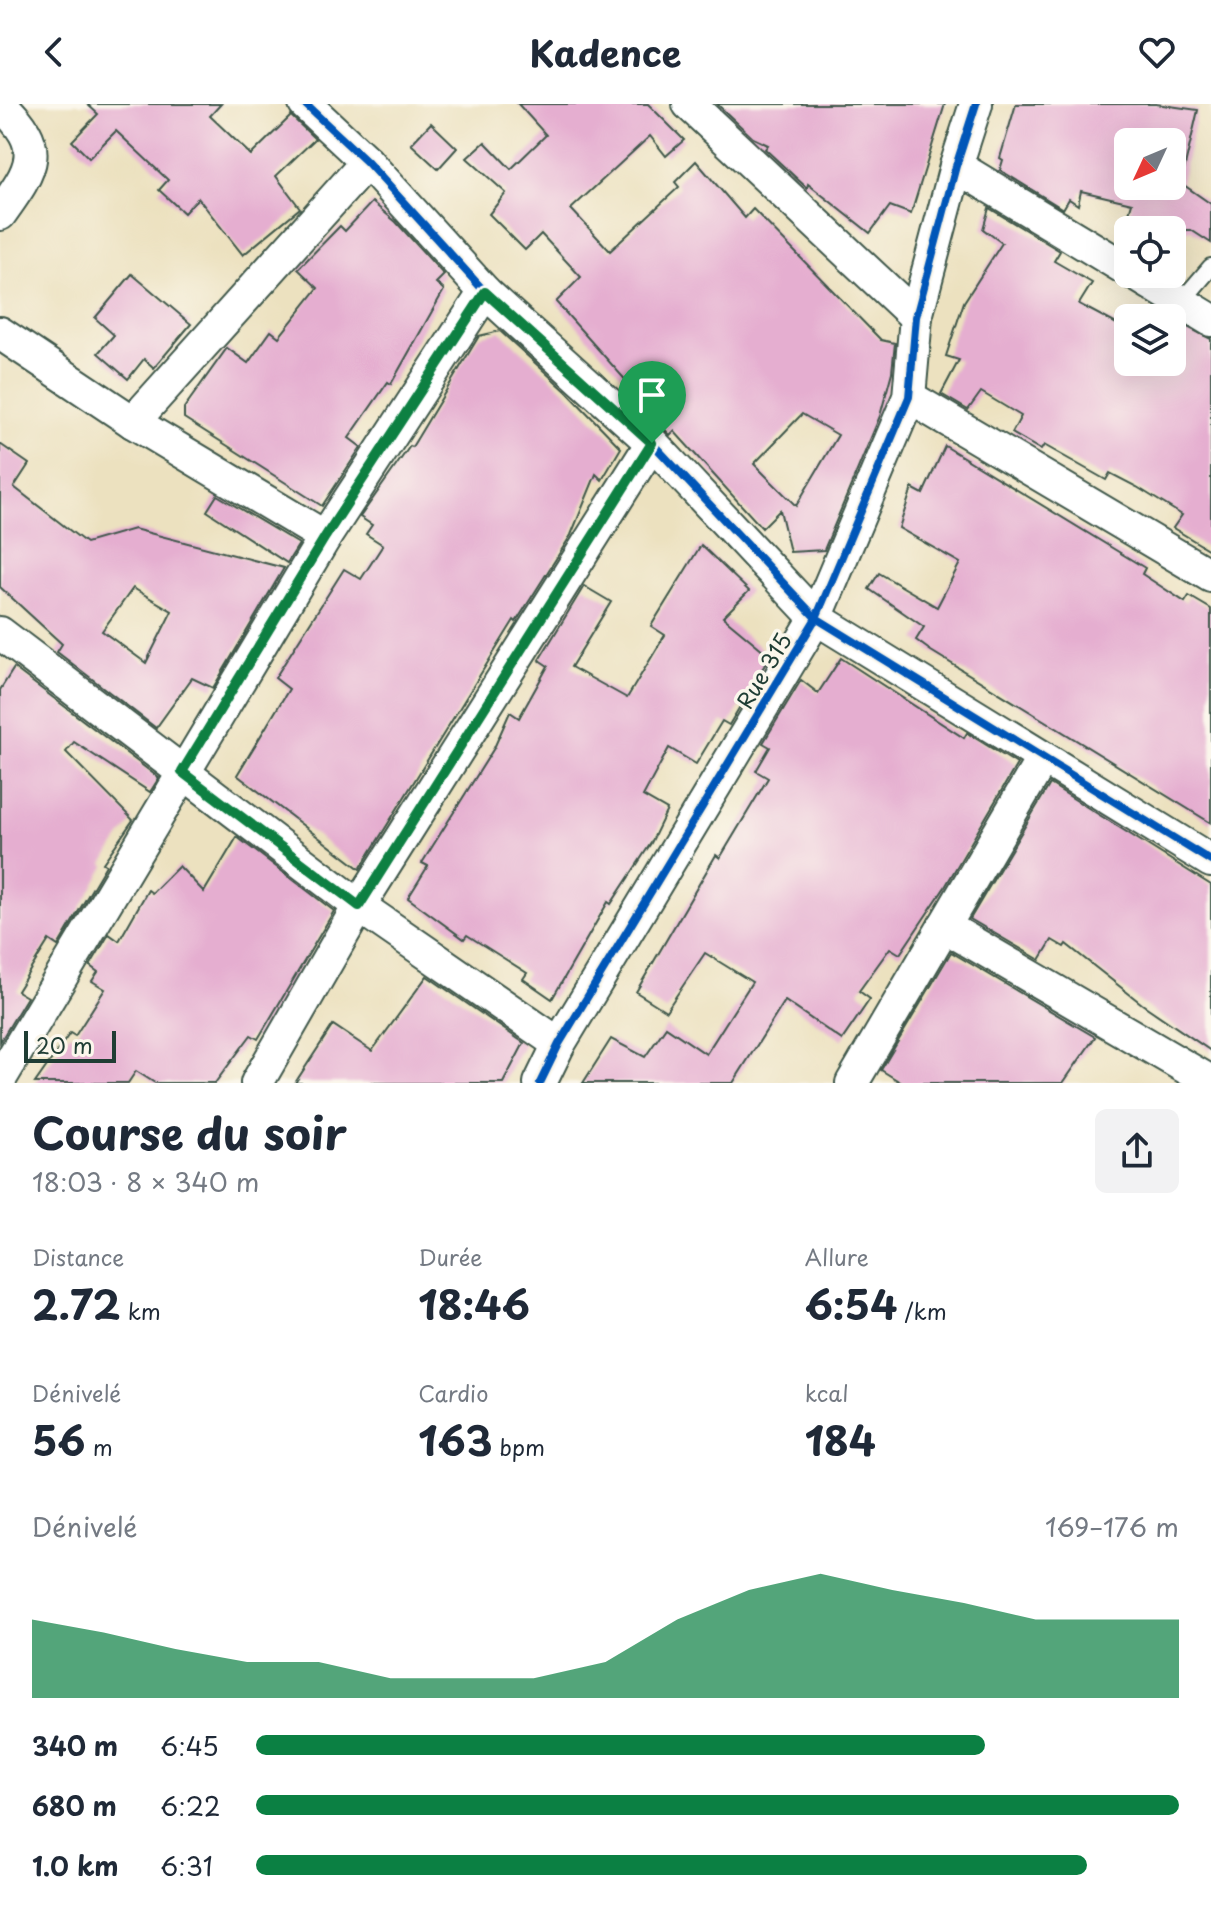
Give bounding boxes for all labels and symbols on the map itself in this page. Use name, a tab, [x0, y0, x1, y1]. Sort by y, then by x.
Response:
north arrow	[1114, 128, 1186, 200]
pin	[618, 361, 686, 443]
street label: Rue 315	[727, 626, 799, 714]
scale bar	[24, 1027, 116, 1063]

